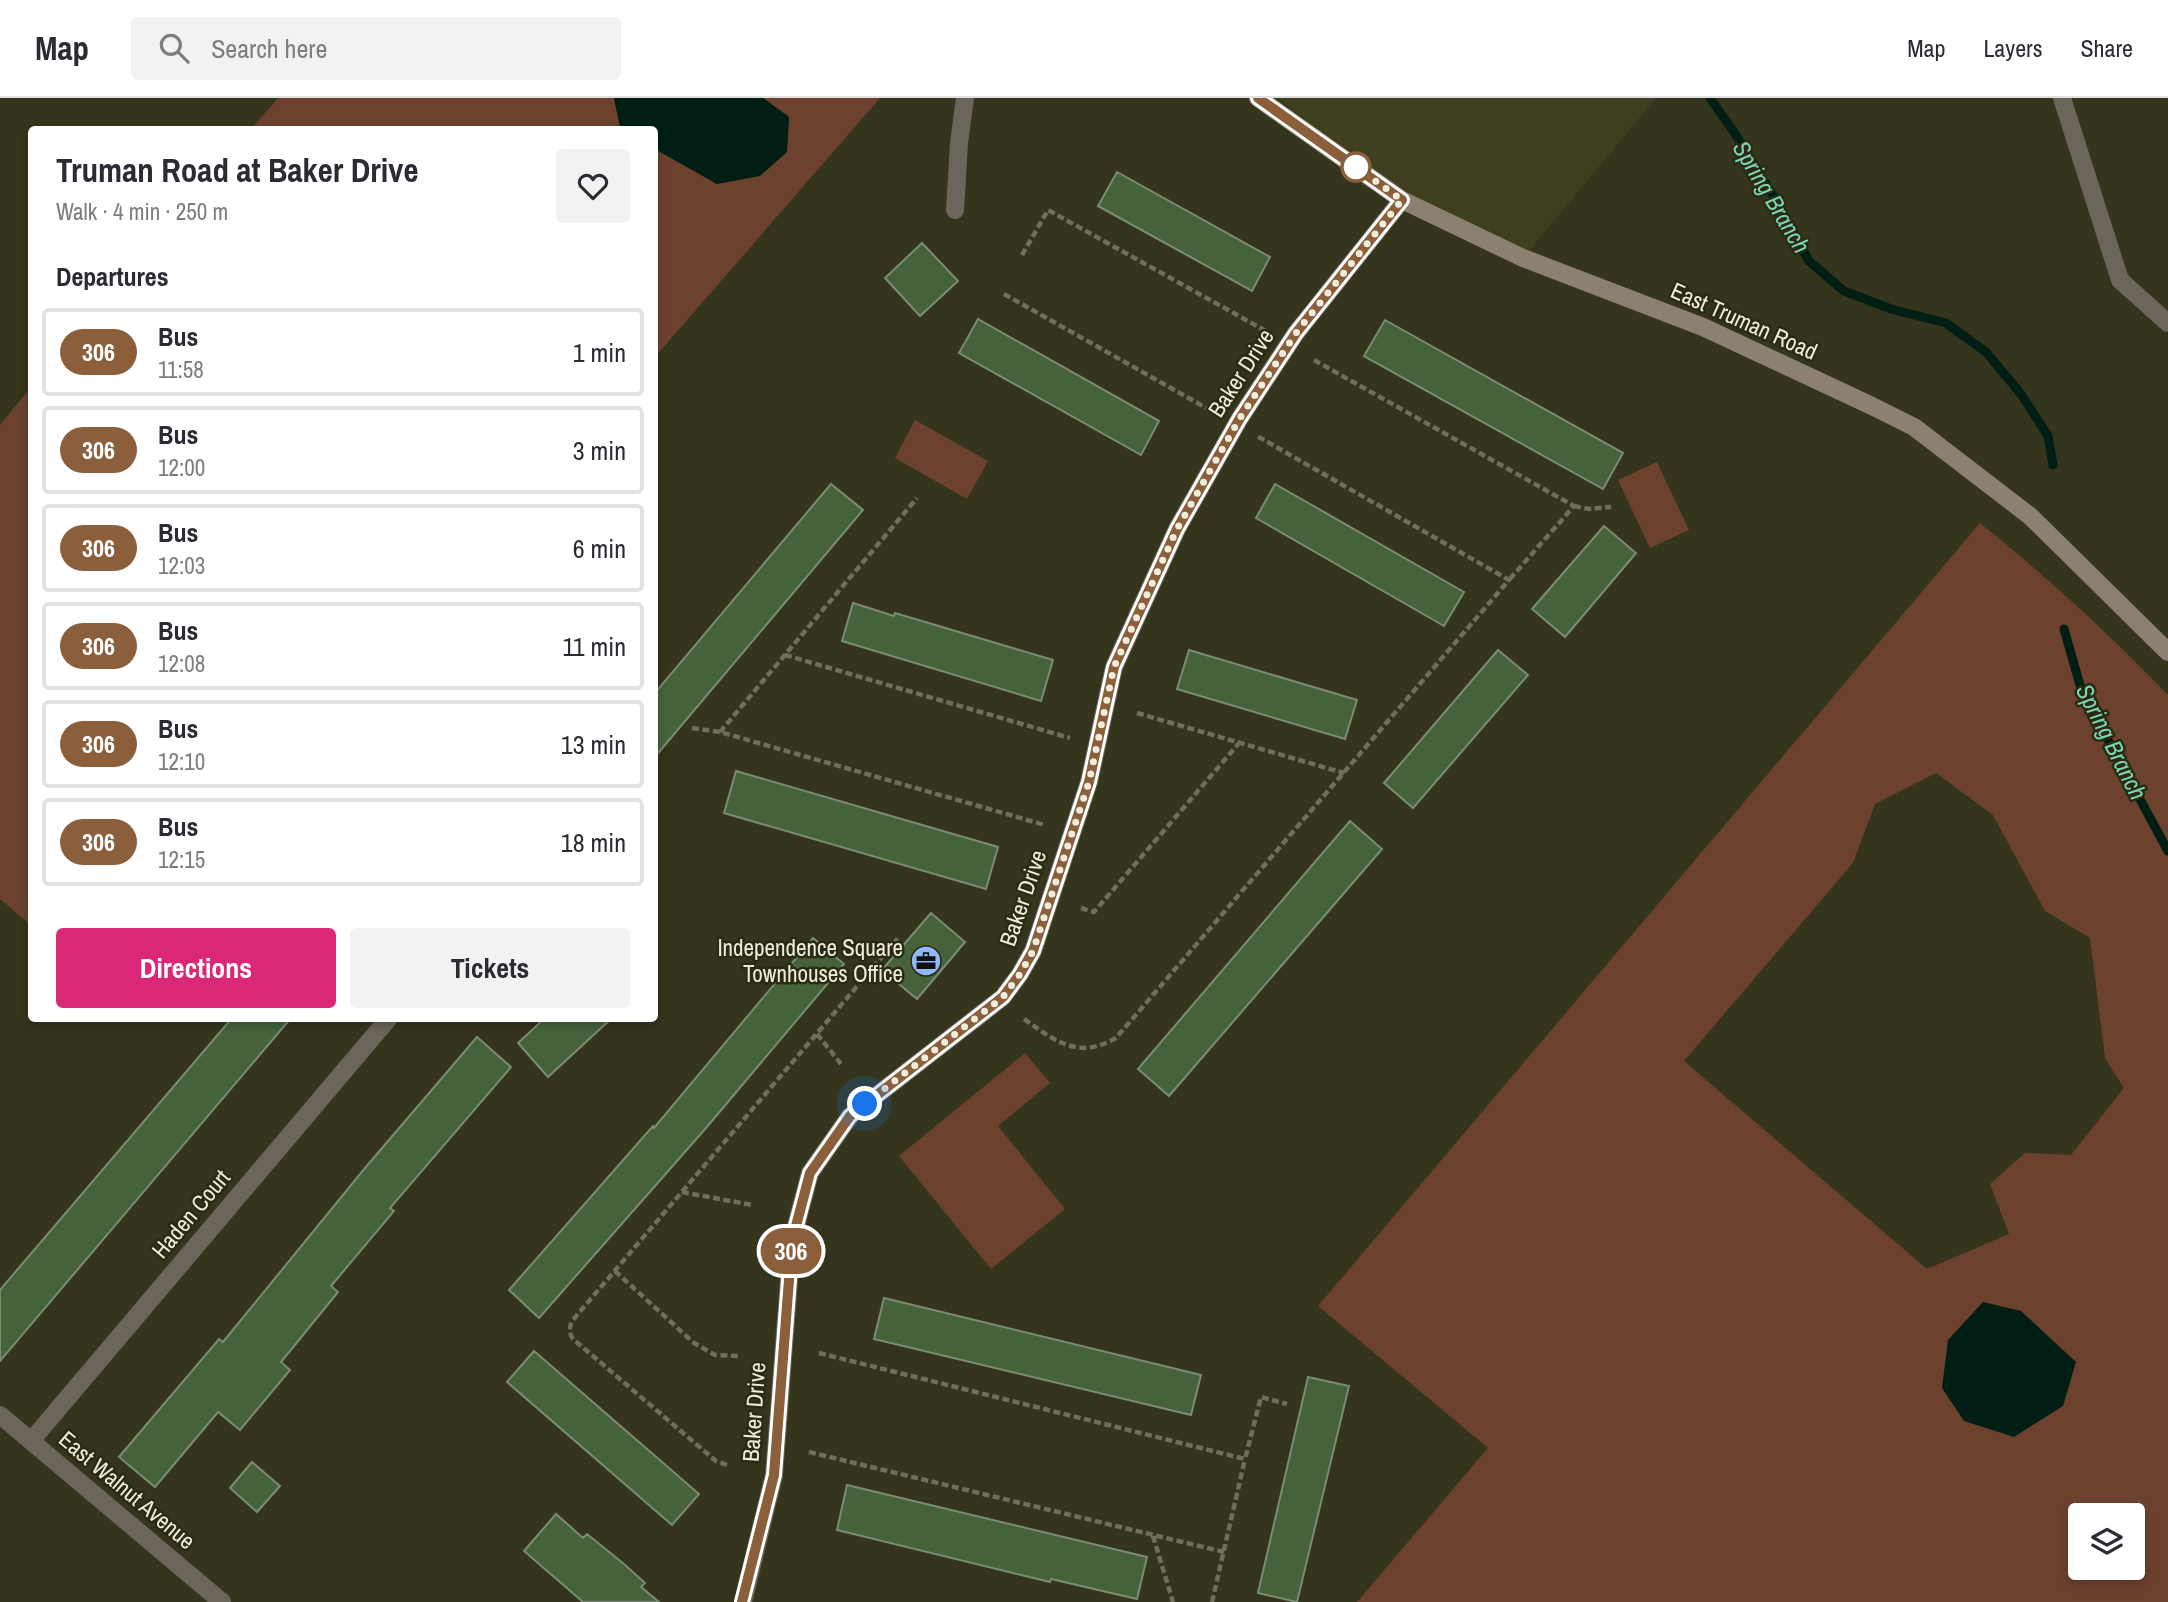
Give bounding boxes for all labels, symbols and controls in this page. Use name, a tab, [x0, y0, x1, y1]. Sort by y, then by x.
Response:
search box	[131, 17, 621, 80]
text: Map	[35, 26, 89, 70]
icon: search	[155, 29, 193, 67]
text: Search here	[211, 31, 327, 66]
text: Map	[1907, 32, 1945, 64]
text: Layers	[1983, 32, 2042, 64]
text: Share	[2080, 32, 2133, 64]
water label: Spring Branch	[1726, 134, 1818, 259]
text: Truman Road at Baker Drive	[56, 148, 418, 192]
button: heart	[556, 149, 630, 223]
unlabelled marker	[1341, 152, 1371, 182]
text: Walk · 4 min · 250 m	[56, 196, 228, 227]
text: Departures	[56, 259, 169, 294]
street label: East Truman Road	[1666, 274, 1822, 367]
text: Bus	[158, 319, 198, 354]
street label: Baker Drive	[1200, 323, 1281, 423]
text: 1 min	[573, 335, 626, 370]
text: 306	[82, 336, 115, 368]
text: 11:58	[158, 354, 204, 385]
text: Bus	[158, 417, 198, 452]
text: 3 min	[573, 433, 626, 468]
text: 306	[82, 434, 115, 466]
text: 12:00	[158, 452, 205, 483]
text: Bus	[158, 515, 198, 550]
text: 6 min	[573, 531, 626, 566]
text: 306	[82, 532, 115, 564]
text: 12:03	[158, 550, 205, 581]
text: Bus	[158, 613, 198, 648]
text: 11 min	[562, 629, 626, 664]
text: 306	[82, 630, 115, 662]
text: 12:08	[158, 648, 205, 679]
water label: Spring Branch	[2069, 678, 2155, 805]
text: Bus	[158, 711, 198, 746]
text: 13 min	[561, 727, 626, 762]
text: 306	[82, 728, 115, 760]
text: 12:10	[158, 746, 205, 777]
text: Bus	[158, 809, 198, 844]
text: 18 min	[561, 825, 626, 860]
text: 306	[82, 826, 115, 858]
text: 12:15	[158, 844, 205, 875]
street label: Baker Drive	[992, 846, 1053, 950]
button: Directions	[56, 928, 336, 1008]
button: Tickets	[350, 928, 630, 1008]
place label: Independence Square Townhouses Office	[717, 932, 903, 989]
office icon: Independence Square Townhouses Office	[909, 944, 943, 978]
your location	[847, 1086, 882, 1121]
street label: Haden Court	[144, 1163, 237, 1265]
line badge: 306	[751, 1228, 831, 1274]
text: 306	[775, 1235, 807, 1267]
street label: Baker Drive	[735, 1361, 772, 1463]
street label: East Walnut Avenue	[53, 1423, 202, 1556]
map controls	[2068, 1503, 2145, 1580]
button: layers	[2068, 1503, 2145, 1580]

